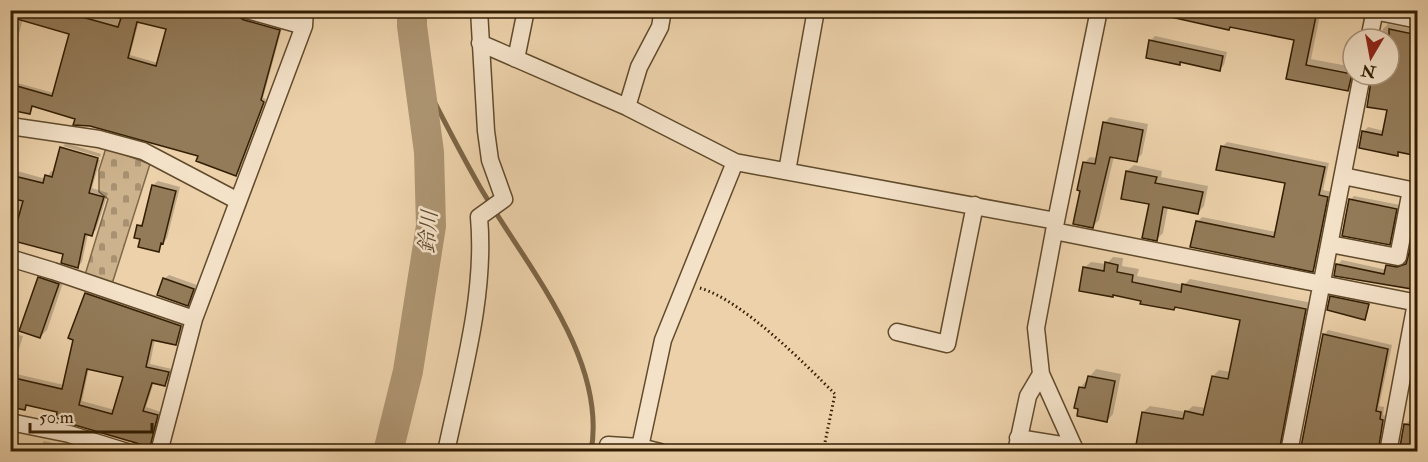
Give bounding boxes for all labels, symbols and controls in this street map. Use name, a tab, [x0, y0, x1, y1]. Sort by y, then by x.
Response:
north arrow	[1341, 27, 1401, 87]
text: N	[1359, 60, 1378, 82]
water label: 鈴川	[413, 208, 444, 254]
scale bar	[30, 396, 152, 434]
text: 50 m	[39, 406, 74, 429]

